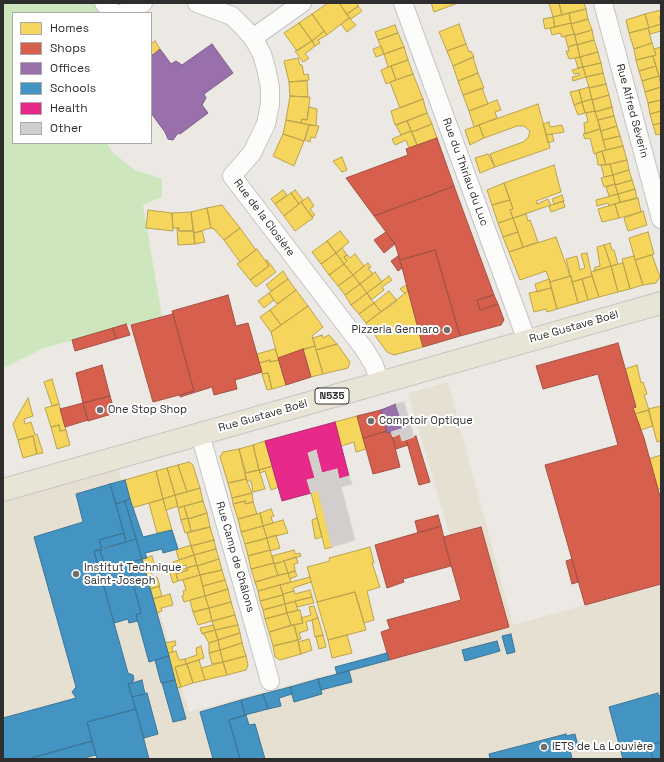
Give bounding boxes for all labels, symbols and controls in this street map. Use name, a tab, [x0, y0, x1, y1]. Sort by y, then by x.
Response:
legend	[12, 12, 152, 144]
text: Homes	[50, 20, 89, 36]
text: Shops	[50, 40, 86, 56]
text: Offices	[50, 60, 90, 76]
street label: Rue Alfred Séverin	[613, 63, 651, 159]
text: Schools	[50, 80, 96, 96]
text: Health	[50, 100, 88, 116]
street label: Rue du Thiriau du Luc	[439, 116, 491, 228]
text: Other	[50, 120, 83, 136]
street label: Rue de la Closière	[231, 177, 297, 259]
street label: Rue Gustave Boël	[528, 308, 620, 346]
place label: Pizzeria Gennaro	[352, 323, 439, 337]
marker: Pizzeria Gennaro	[442, 325, 452, 335]
road number: N535	[315, 388, 349, 404]
street label: Rue Gustave Boël	[217, 397, 309, 435]
place label: One Stop Shop	[108, 403, 187, 417]
marker: One Stop Shop	[95, 405, 105, 415]
place label: Comptoir Optique	[379, 414, 473, 428]
marker: Comptoir Optique	[366, 416, 376, 426]
street label: Rue Camp de Châlons	[213, 500, 257, 614]
place label: Institut Technique Saint-Joseph	[84, 561, 181, 587]
marker: Institut Technique Saint-Joseph	[71, 569, 81, 579]
place label: IETS de La Louvière	[552, 740, 653, 754]
marker: IETS de La Louvière	[539, 742, 549, 752]

